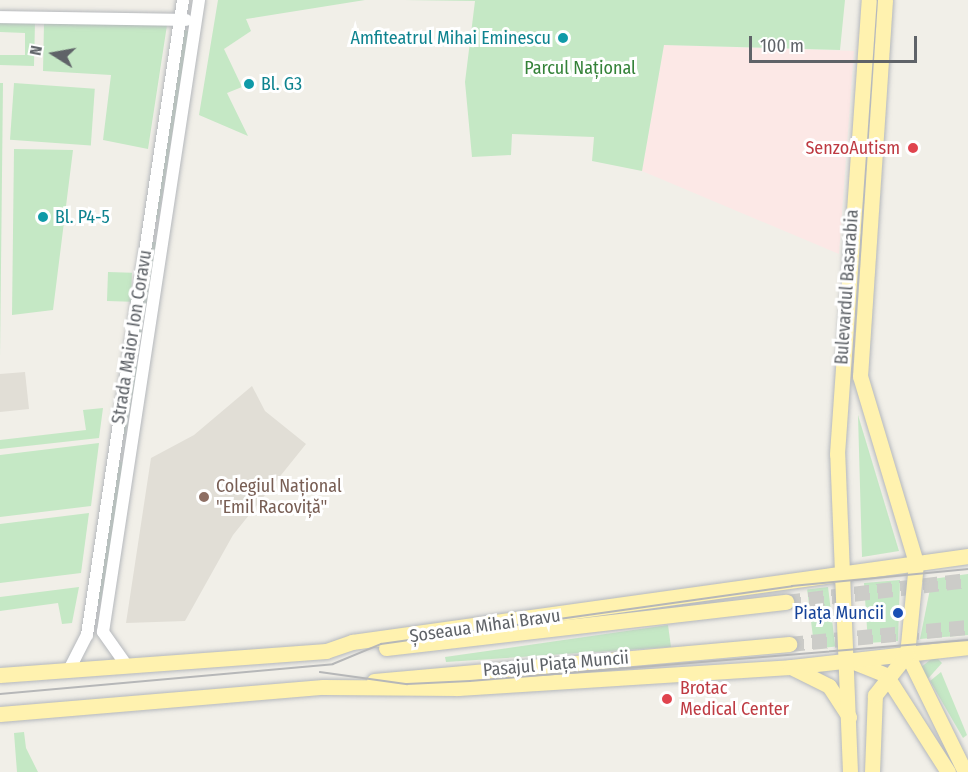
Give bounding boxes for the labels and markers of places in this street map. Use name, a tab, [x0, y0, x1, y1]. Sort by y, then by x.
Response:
place label: Amfiteatrul Mihai Eminescu	[350, 27, 551, 49]
marker: Amfiteatrul Mihai Eminescu	[556, 31, 570, 45]
place label: Bl. G3	[261, 73, 302, 95]
marker: Bl. G3	[242, 77, 256, 91]
place label: SenzoAutism	[805, 137, 900, 159]
marker: SenzoAutism	[904, 139, 922, 157]
place label: Bl. P4-5	[55, 206, 110, 228]
marker: Bl. P4-5	[36, 210, 50, 224]
place label: Colegiul Național "Emil Racoviță"	[216, 476, 342, 518]
marker: Colegiul Național "Emil Racoviță"	[197, 490, 211, 504]
place label: Piața Muncii	[794, 602, 884, 624]
marker: Piața Muncii	[889, 604, 907, 622]
place label: Brotac Medical Center	[680, 678, 789, 720]
marker: Brotac Medical Center	[658, 690, 676, 708]

